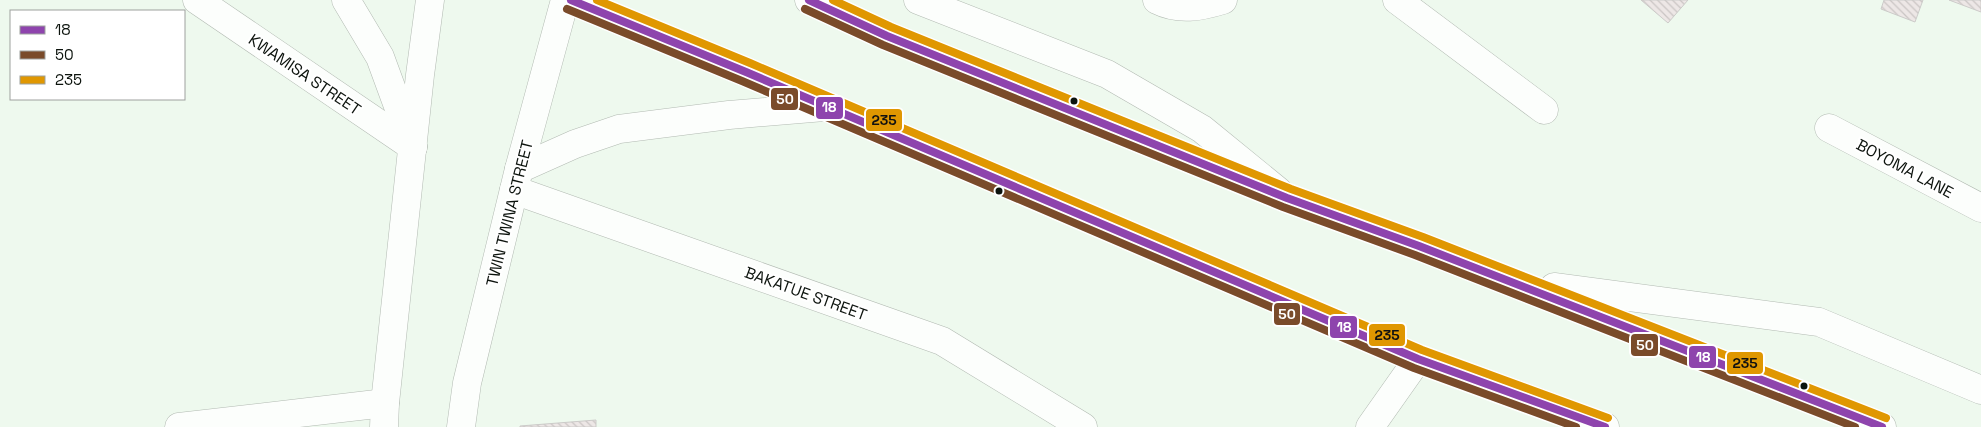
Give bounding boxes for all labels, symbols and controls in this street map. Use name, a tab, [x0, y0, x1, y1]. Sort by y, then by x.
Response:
legend	[10, 10, 185, 100]
text: 18	[55, 20, 71, 39]
street label: KWAMISA STREET	[244, 29, 365, 120]
text: 50	[55, 45, 74, 64]
text: 235	[55, 70, 82, 89]
line badge: 50	[770, 87, 799, 111]
text: 50	[776, 90, 794, 108]
line badge: 18	[815, 96, 844, 120]
unlabelled marker	[1069, 96, 1079, 106]
text: 18	[822, 98, 837, 116]
line badge: 235	[865, 108, 903, 132]
text: 235	[871, 111, 897, 129]
street label: BOYOMA LANE	[1853, 134, 1957, 203]
street label: TWIN TWINA STREET	[481, 138, 538, 288]
unlabelled marker	[994, 186, 1004, 196]
street label: BAKATUE STREET	[742, 262, 870, 325]
line badge: 50	[1273, 302, 1301, 326]
text: 50	[1278, 305, 1296, 323]
line badge: 18	[1329, 315, 1358, 339]
text: 18	[1337, 318, 1352, 336]
line badge: 235	[1368, 323, 1406, 347]
text: 235	[1374, 326, 1400, 344]
line badge: 50	[1630, 333, 1659, 357]
text: 50	[1636, 336, 1654, 354]
line badge: 18	[1688, 345, 1717, 369]
text: 18	[1696, 348, 1711, 366]
line badge: 235	[1726, 351, 1764, 375]
text: 235	[1732, 354, 1758, 372]
unlabelled marker	[1799, 381, 1809, 391]

